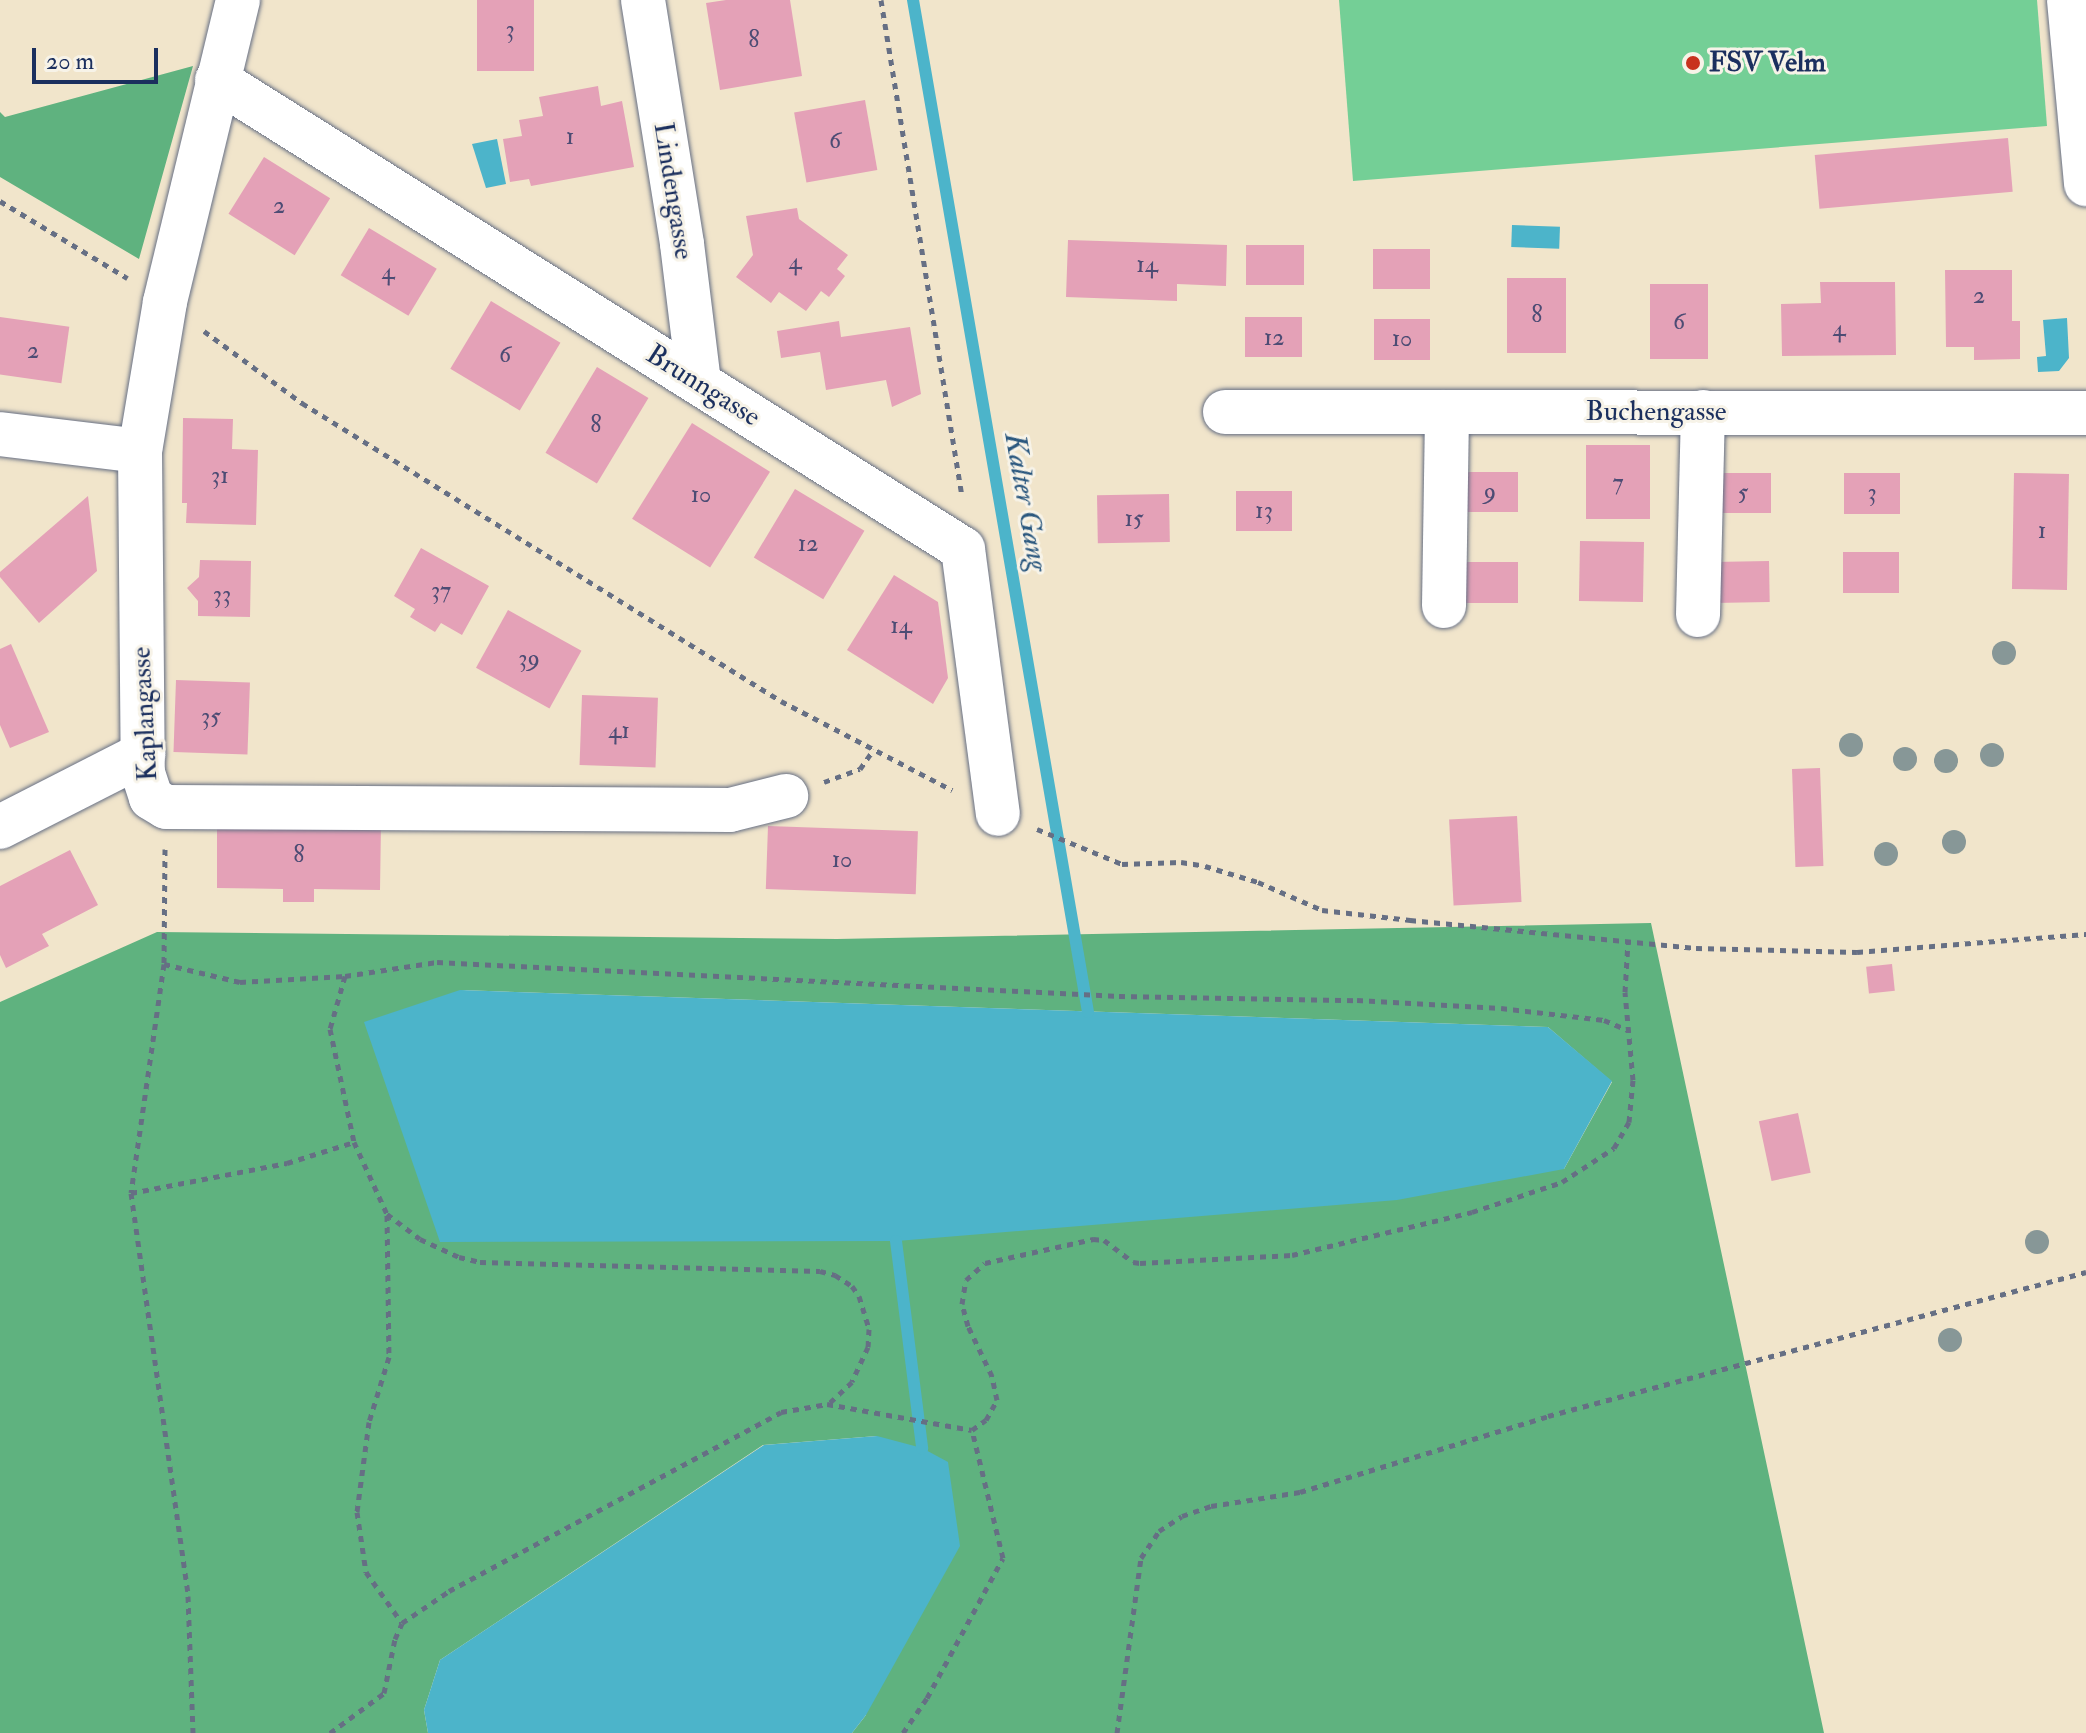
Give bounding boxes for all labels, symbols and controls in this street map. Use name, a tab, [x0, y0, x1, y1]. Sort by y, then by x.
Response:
house number: 3	[505, 16, 515, 44]
house number: 8	[748, 26, 760, 54]
scale bar	[36, 32, 162, 82]
text: 20 m	[46, 46, 94, 77]
place label: FSV Velm	[1709, 46, 1826, 80]
marker: FSV Velm	[1684, 54, 1702, 72]
street label: Lindengasse	[646, 120, 700, 262]
house number: 1	[566, 123, 574, 151]
house number: 6	[829, 127, 841, 155]
house number: 2	[273, 192, 285, 220]
house number: 4	[789, 248, 801, 276]
house number: 14	[1136, 251, 1158, 279]
house number: 4	[382, 258, 394, 286]
house number: 2	[1973, 282, 1985, 310]
house number: 8	[1531, 301, 1543, 329]
house number: 6	[1673, 308, 1685, 336]
house number: 4	[1833, 315, 1845, 343]
house number: 12	[1264, 324, 1284, 352]
house number: 10	[1392, 325, 1412, 353]
house number: 2	[27, 337, 39, 365]
street label: Brunngasse	[640, 338, 766, 434]
house number: 6	[499, 341, 511, 369]
street label: Buchengasse	[1585, 395, 1727, 429]
house number: 8	[590, 411, 602, 439]
water label: Kalter Gang	[996, 430, 1056, 574]
house number: 31	[211, 462, 229, 490]
house number: 7	[1612, 469, 1624, 497]
house number: 9	[1484, 478, 1496, 506]
house number: 5	[1738, 479, 1748, 507]
house number: 3	[1867, 479, 1877, 507]
house number: 10	[691, 481, 711, 509]
house number: 13	[1255, 497, 1273, 525]
house number: 15	[1124, 505, 1144, 533]
house number: 1	[2038, 517, 2046, 545]
house number: 12	[798, 530, 818, 558]
house number: 37	[431, 577, 451, 605]
house number: 33	[213, 581, 231, 609]
house number: 14	[890, 612, 912, 640]
house number: 39	[518, 645, 540, 673]
street label: Kaplangasse	[125, 646, 165, 782]
house number: 35	[201, 703, 221, 731]
house number: 41	[608, 717, 630, 745]
house number: 8	[293, 841, 305, 869]
house number: 10	[832, 846, 852, 874]

